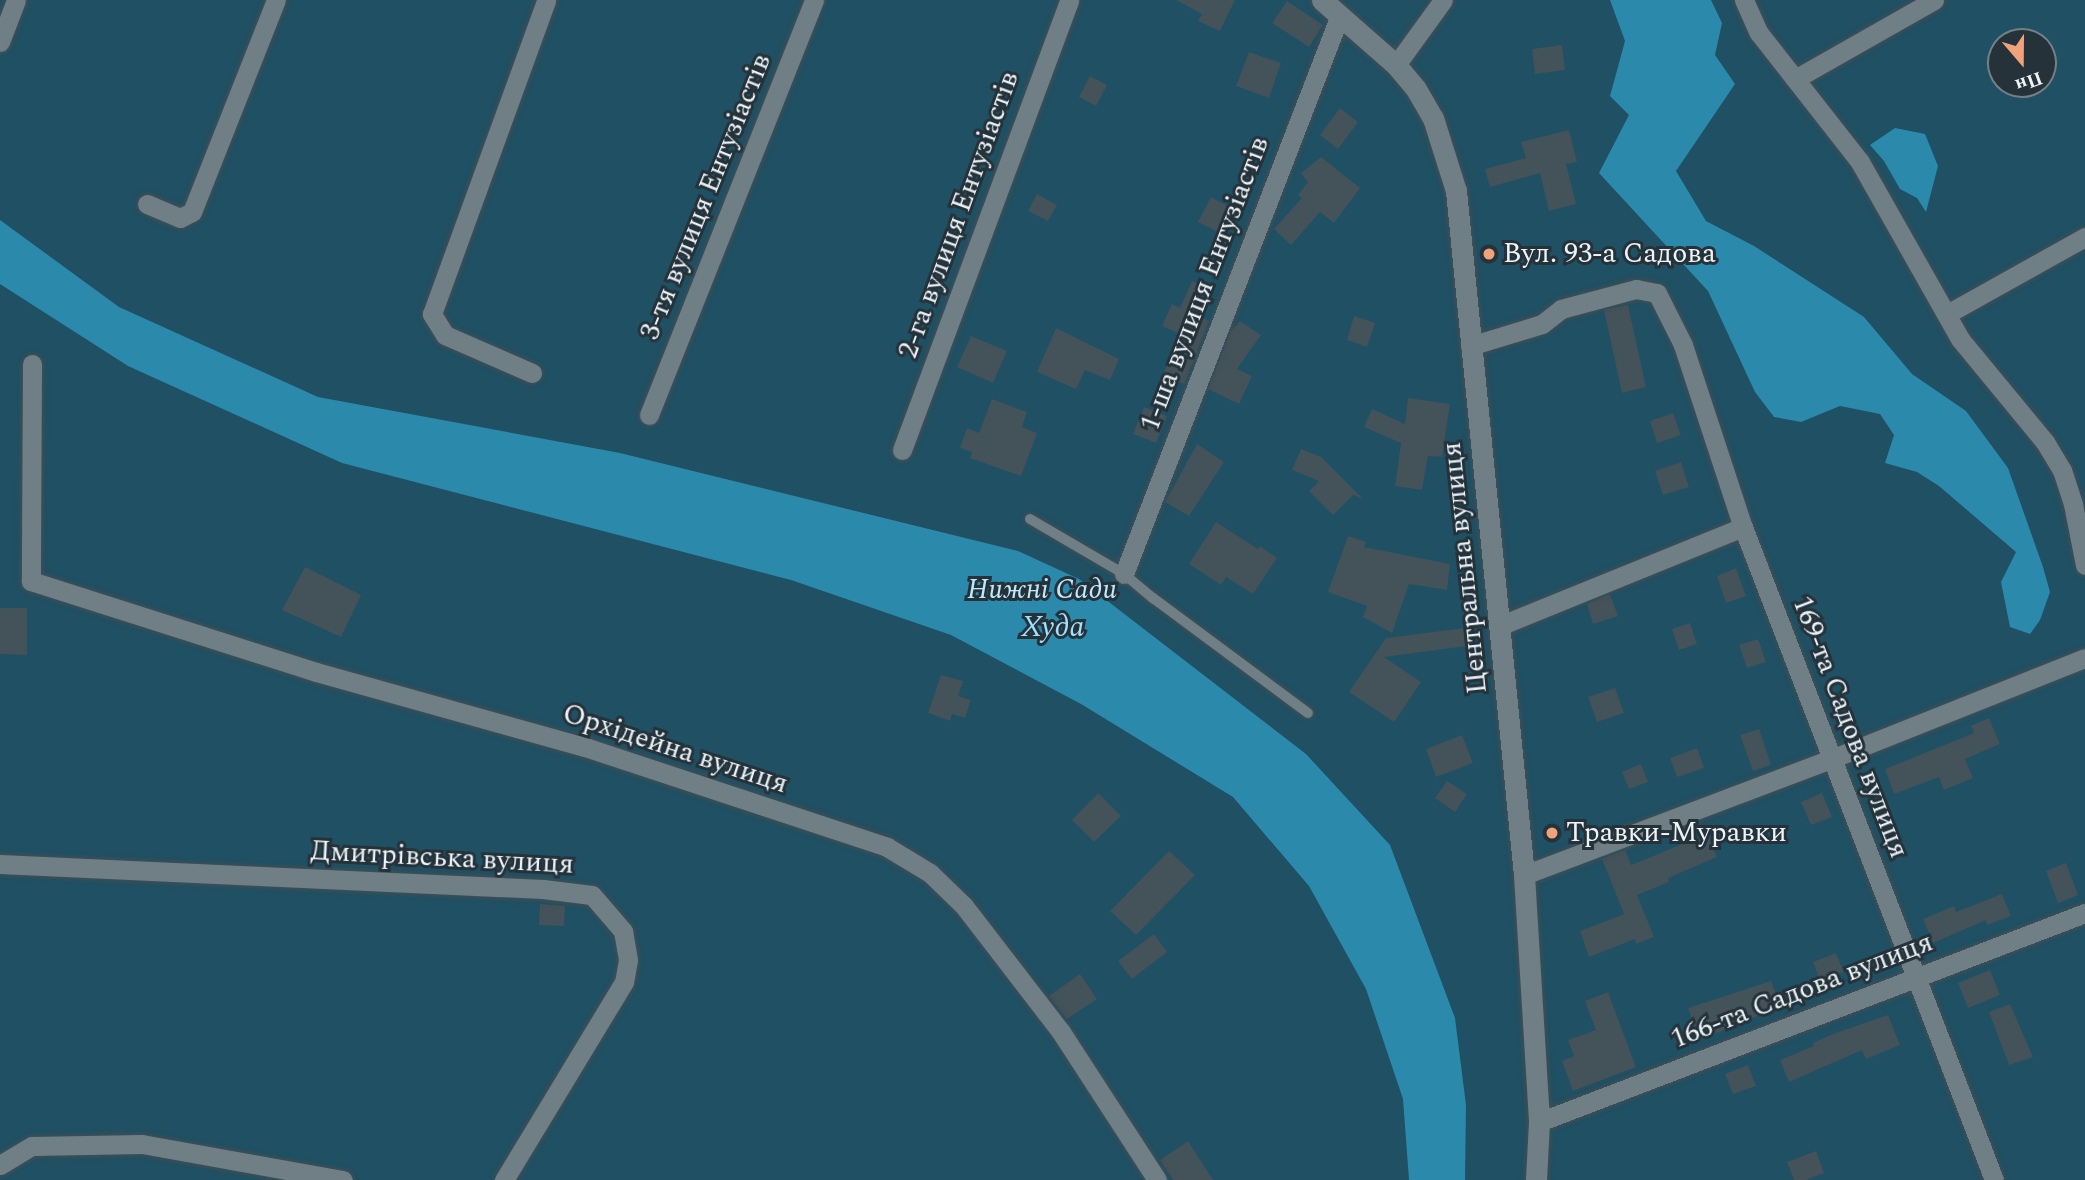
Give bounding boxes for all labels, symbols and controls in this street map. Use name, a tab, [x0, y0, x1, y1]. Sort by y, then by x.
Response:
north arrow	[1987, 28, 2057, 98]
street label: 3-тя вулиця Ентузіастів	[633, 49, 779, 345]
text: Пн	[2011, 63, 2046, 100]
street label: 2-га вулиця Ентузіастів	[891, 67, 1027, 363]
street label: 1-ша вулиця Ентузіастів	[1133, 132, 1277, 436]
place label: Вул. 93-а Садова	[1503, 237, 1716, 271]
marker: Вул. 93-а Садова	[1481, 246, 1497, 262]
street label: Центральна вулиця	[1435, 440, 1495, 696]
park label: Нижні Сади	[967, 573, 1117, 607]
street label: 169-та Садова вулиця	[1785, 591, 1915, 863]
water label: Худа	[1022, 609, 1084, 645]
street label: Орхідейна вулиця	[558, 697, 792, 801]
place label: Травки-Муравки	[1566, 816, 1787, 850]
marker: Травки-Муравки	[1544, 825, 1560, 841]
street label: Дмитрівська вулиця	[309, 834, 575, 882]
street label: 166-та Садова вулиця	[1666, 926, 1938, 1056]

